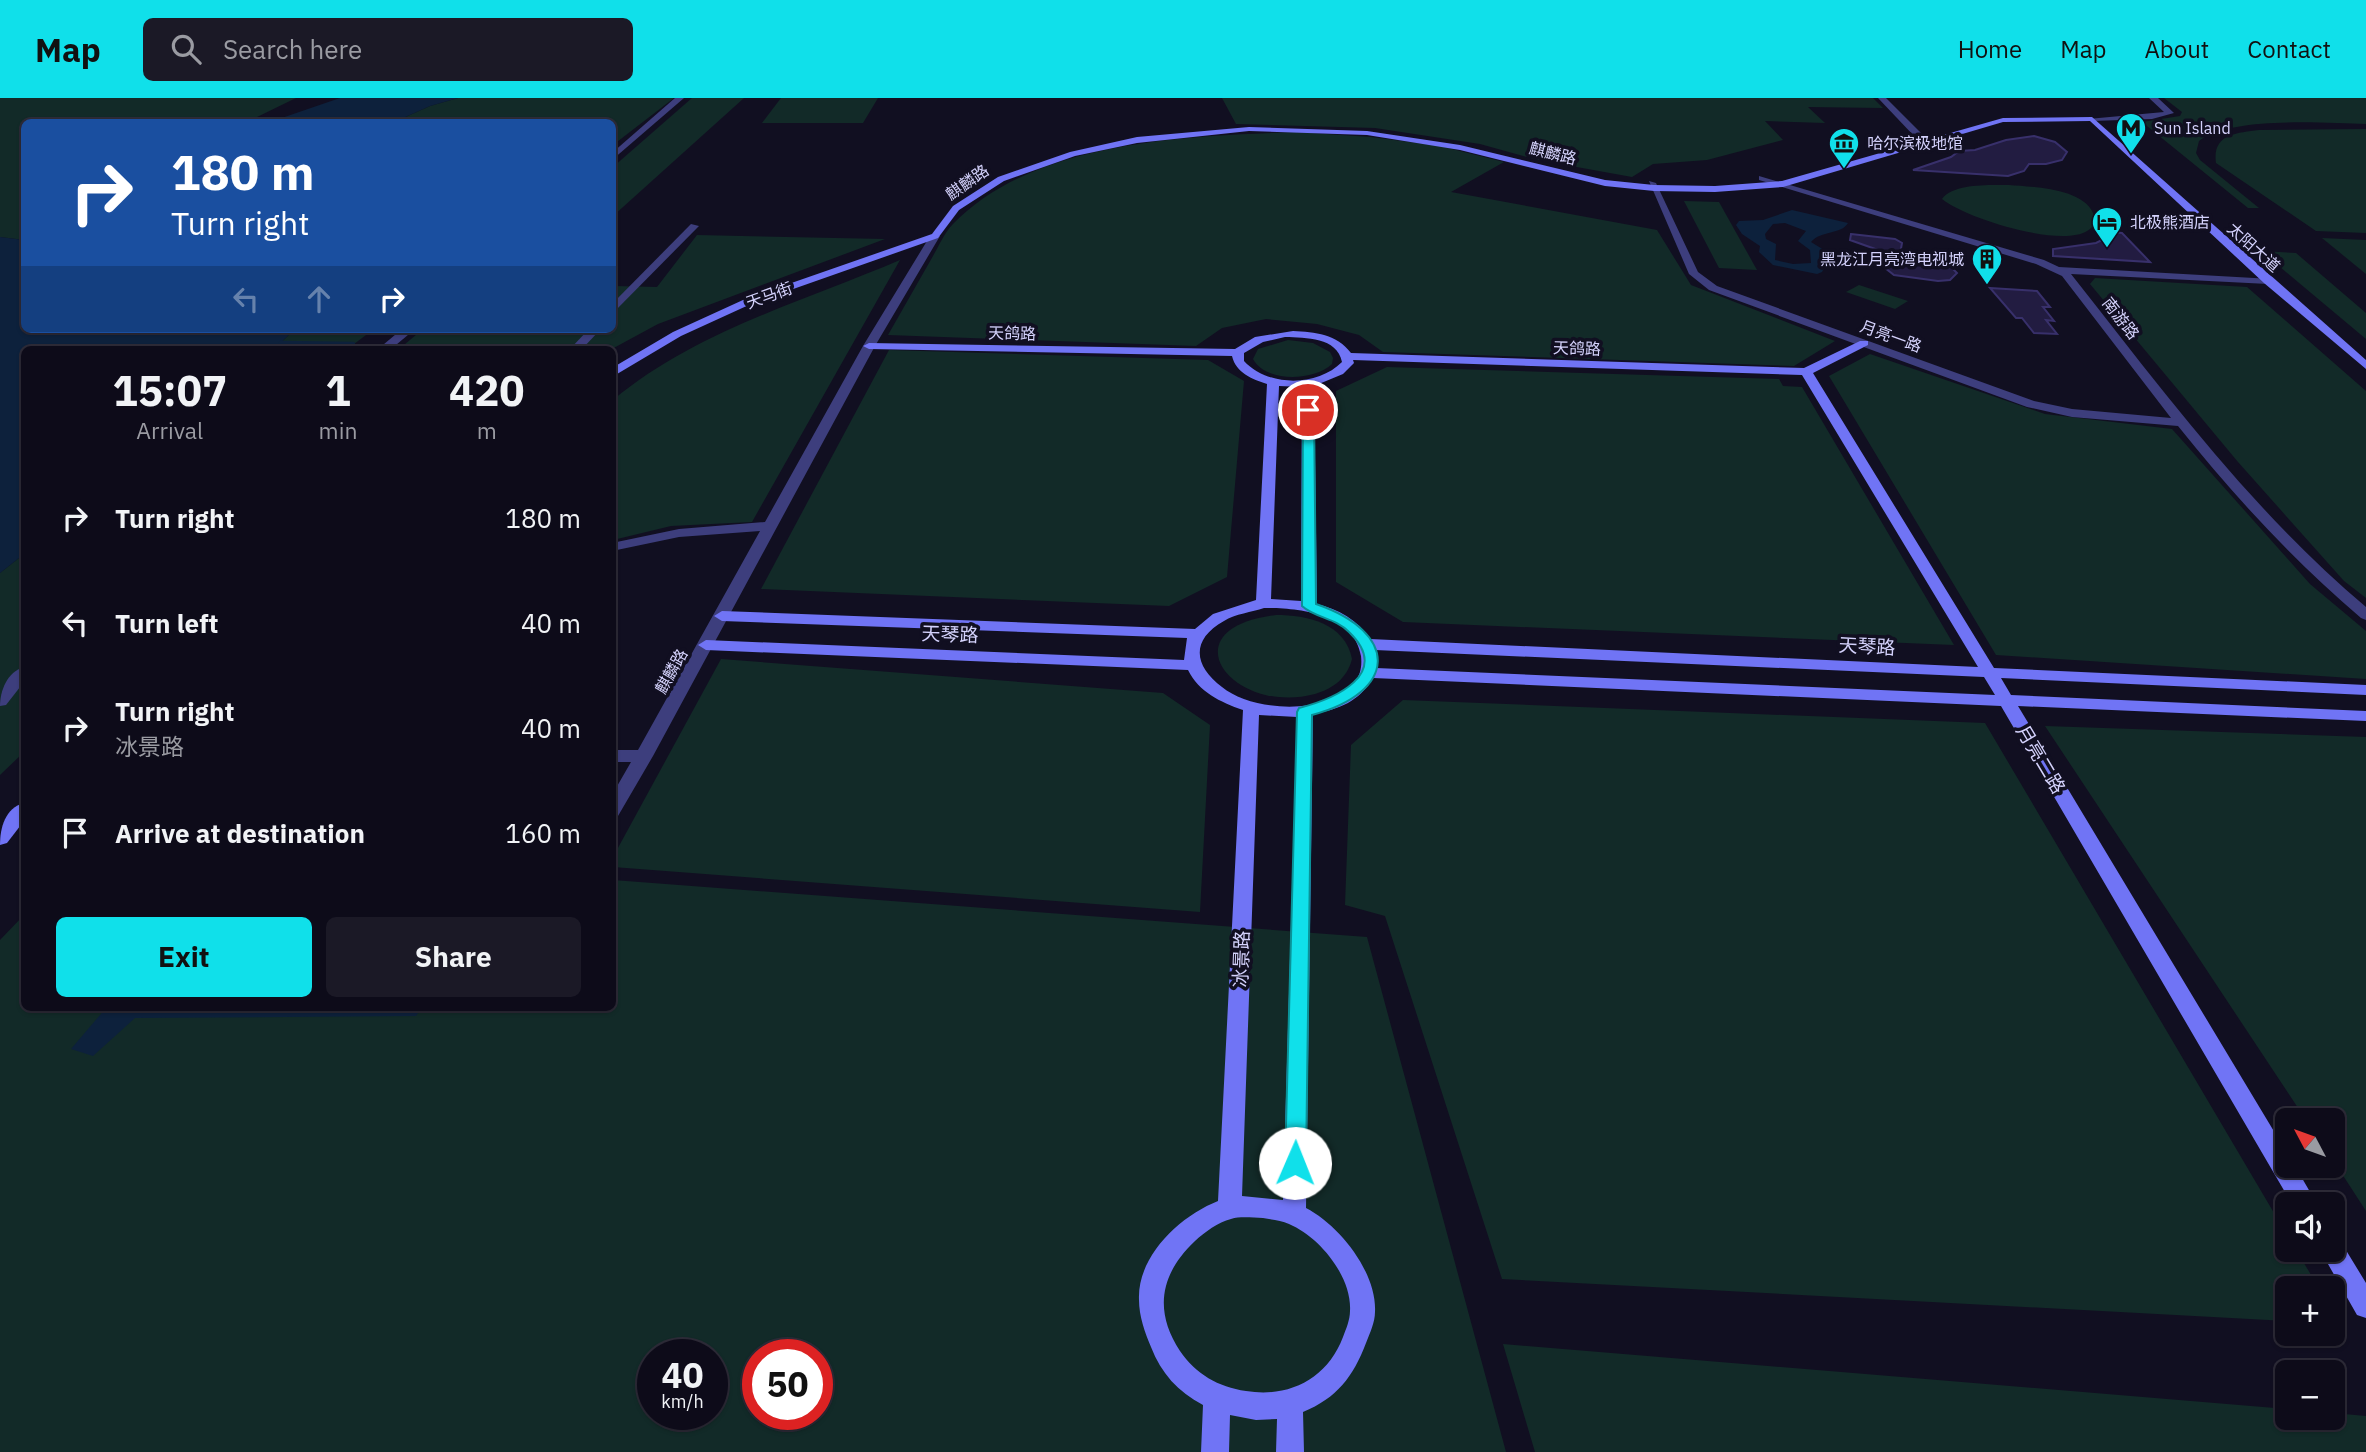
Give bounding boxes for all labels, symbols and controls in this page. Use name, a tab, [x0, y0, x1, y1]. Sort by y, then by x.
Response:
search box	[143, 18, 633, 81]
text: Map	[35, 28, 101, 71]
icon: search	[167, 30, 205, 68]
text: Search here	[223, 32, 362, 66]
text: Home	[1958, 33, 2022, 65]
text: Map	[2060, 33, 2106, 65]
text: About	[2144, 33, 2209, 65]
text: Contact	[2247, 33, 2331, 65]
metro station icon: Sun Island	[2114, 111, 2148, 155]
place label: Sun Island	[2154, 118, 2231, 138]
museum icon: 哈尔滨极地馆	[1827, 126, 1861, 170]
place label: 哈尔滨极地馆	[1867, 133, 1963, 153]
street label: 麒麟路	[1527, 137, 1579, 169]
text: 180 m	[171, 140, 315, 203]
icon: right	[56, 147, 147, 238]
street label: 麒麟路	[942, 160, 992, 204]
text: Turn right	[171, 202, 309, 244]
hotel icon: 北极熊酒店	[2090, 205, 2124, 249]
place label: 北极熊酒店	[2130, 212, 2210, 232]
street label: 太阳大道	[2224, 218, 2284, 276]
building icon: 黑龙江月亮湾电视城	[1970, 242, 2004, 286]
place label: 黑龙江月亮湾电视城	[1820, 249, 1964, 269]
street label: 天马街	[743, 277, 795, 313]
icon: left	[227, 280, 265, 318]
icon: ahead	[300, 280, 338, 318]
icon: right	[373, 280, 411, 318]
street label: 南游路	[2098, 293, 2144, 343]
street label: 月亮一路	[1858, 316, 1924, 356]
street label: 天鸽路	[988, 323, 1036, 343]
street label: 天鸽路	[1553, 337, 1601, 359]
text: 15:07	[112, 363, 227, 418]
text: 1	[325, 363, 351, 418]
text: 420	[449, 363, 525, 418]
pin	[1278, 380, 1338, 440]
icon: arrive	[1289, 391, 1327, 429]
text: Arrival	[136, 415, 203, 445]
text: min	[319, 415, 357, 445]
text: m	[477, 415, 497, 445]
icon: right	[56, 499, 94, 537]
text: Turn right	[115, 501, 234, 535]
text: 180 m	[505, 501, 581, 535]
icon: left	[56, 604, 94, 642]
text: Turn left	[115, 606, 218, 640]
text: 40 m	[521, 606, 581, 640]
street label: 天琴路	[921, 621, 979, 647]
street label: 天琴路	[1838, 633, 1896, 659]
street label: 麒麟路	[651, 645, 691, 697]
text: Turn right	[115, 694, 234, 728]
icon: right	[56, 709, 94, 747]
text: 40 m	[521, 711, 581, 745]
street label: 月亮二路	[2011, 720, 2071, 798]
text: 冰景路	[115, 731, 184, 761]
icon: arrive	[56, 814, 94, 852]
text: Arrive at destination	[115, 816, 365, 850]
text: 160 m	[505, 816, 581, 850]
button: Exit	[56, 917, 312, 997]
button: Share	[326, 917, 581, 997]
street label: 冰景路	[1228, 930, 1254, 988]
north arrow	[2275, 1108, 2345, 1178]
map controls	[2275, 1108, 2345, 1430]
position arrow	[1258, 1126, 1332, 1200]
button: sound	[2275, 1192, 2345, 1262]
button: +	[2275, 1276, 2345, 1346]
speed limit sign: 50	[742, 1339, 833, 1430]
text: 40	[661, 1352, 704, 1398]
button: −	[2275, 1360, 2345, 1430]
text: km/h	[661, 1390, 704, 1413]

